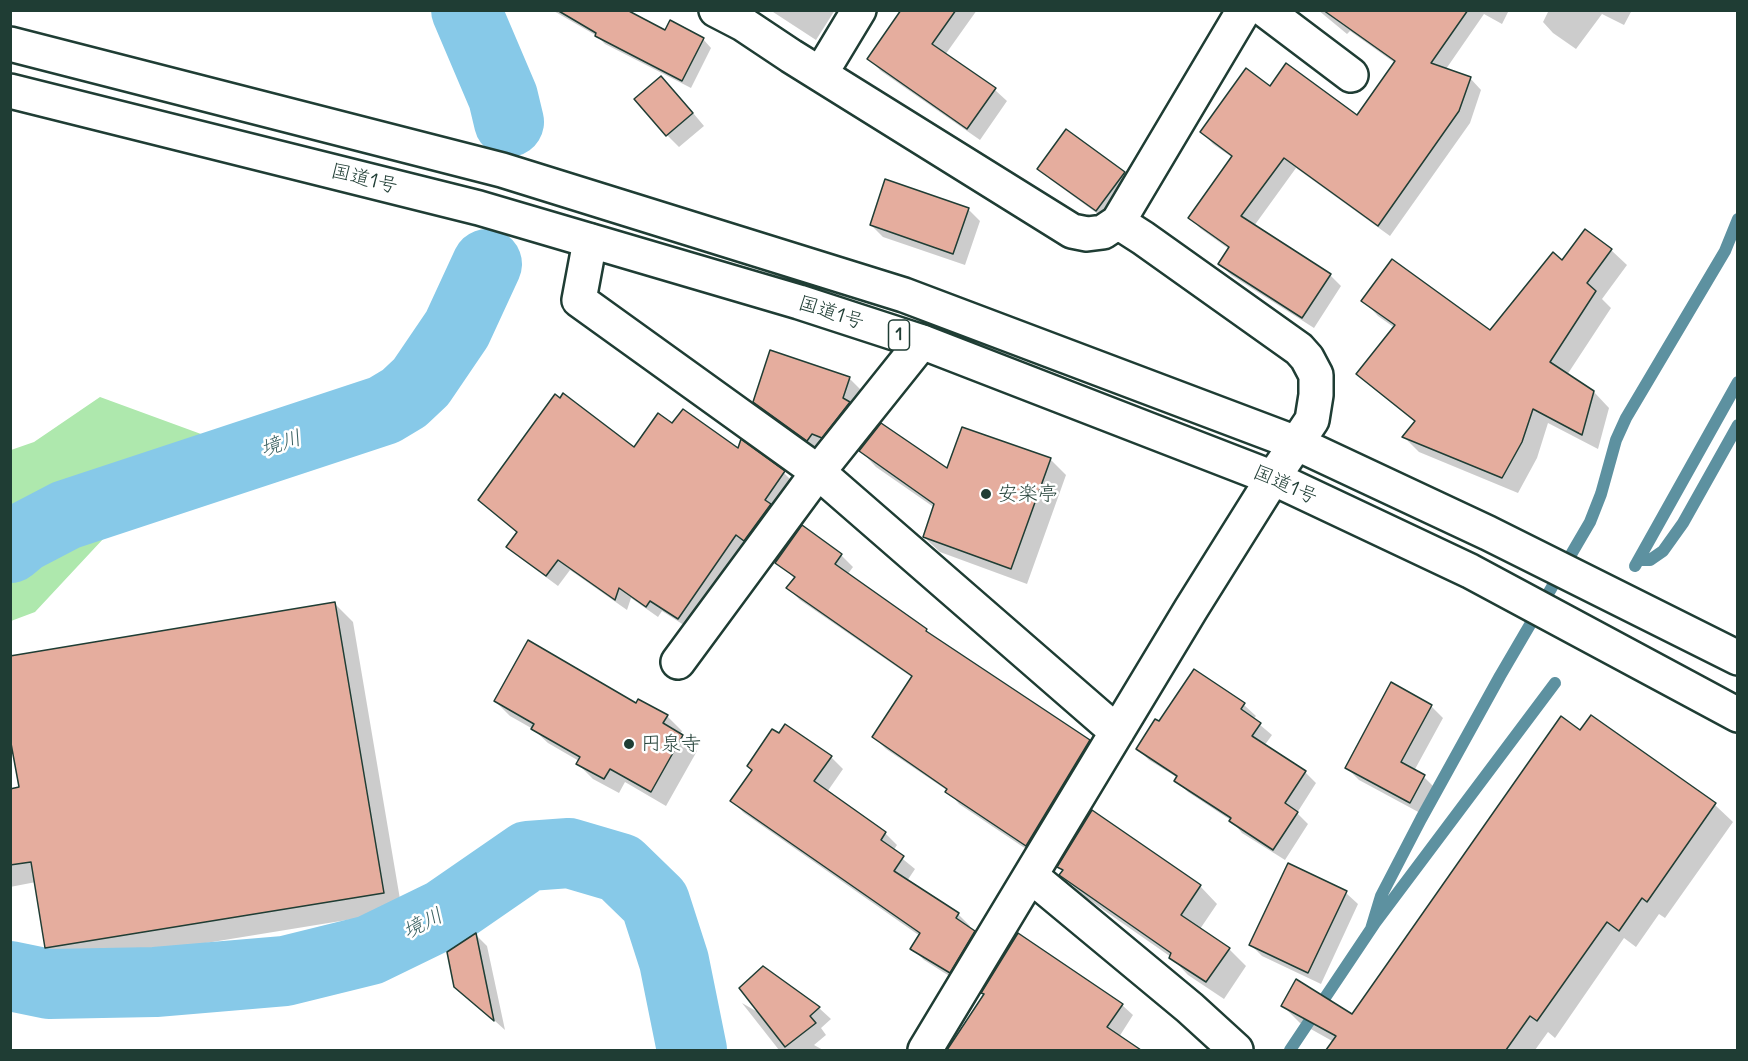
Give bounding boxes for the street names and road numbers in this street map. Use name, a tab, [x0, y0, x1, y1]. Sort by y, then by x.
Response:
street label: 国道1号	[328, 159, 400, 199]
street label: 国道1号	[795, 291, 867, 335]
road number: 1	[888, 320, 910, 350]
street label: 国道1号	[1249, 460, 1321, 510]

